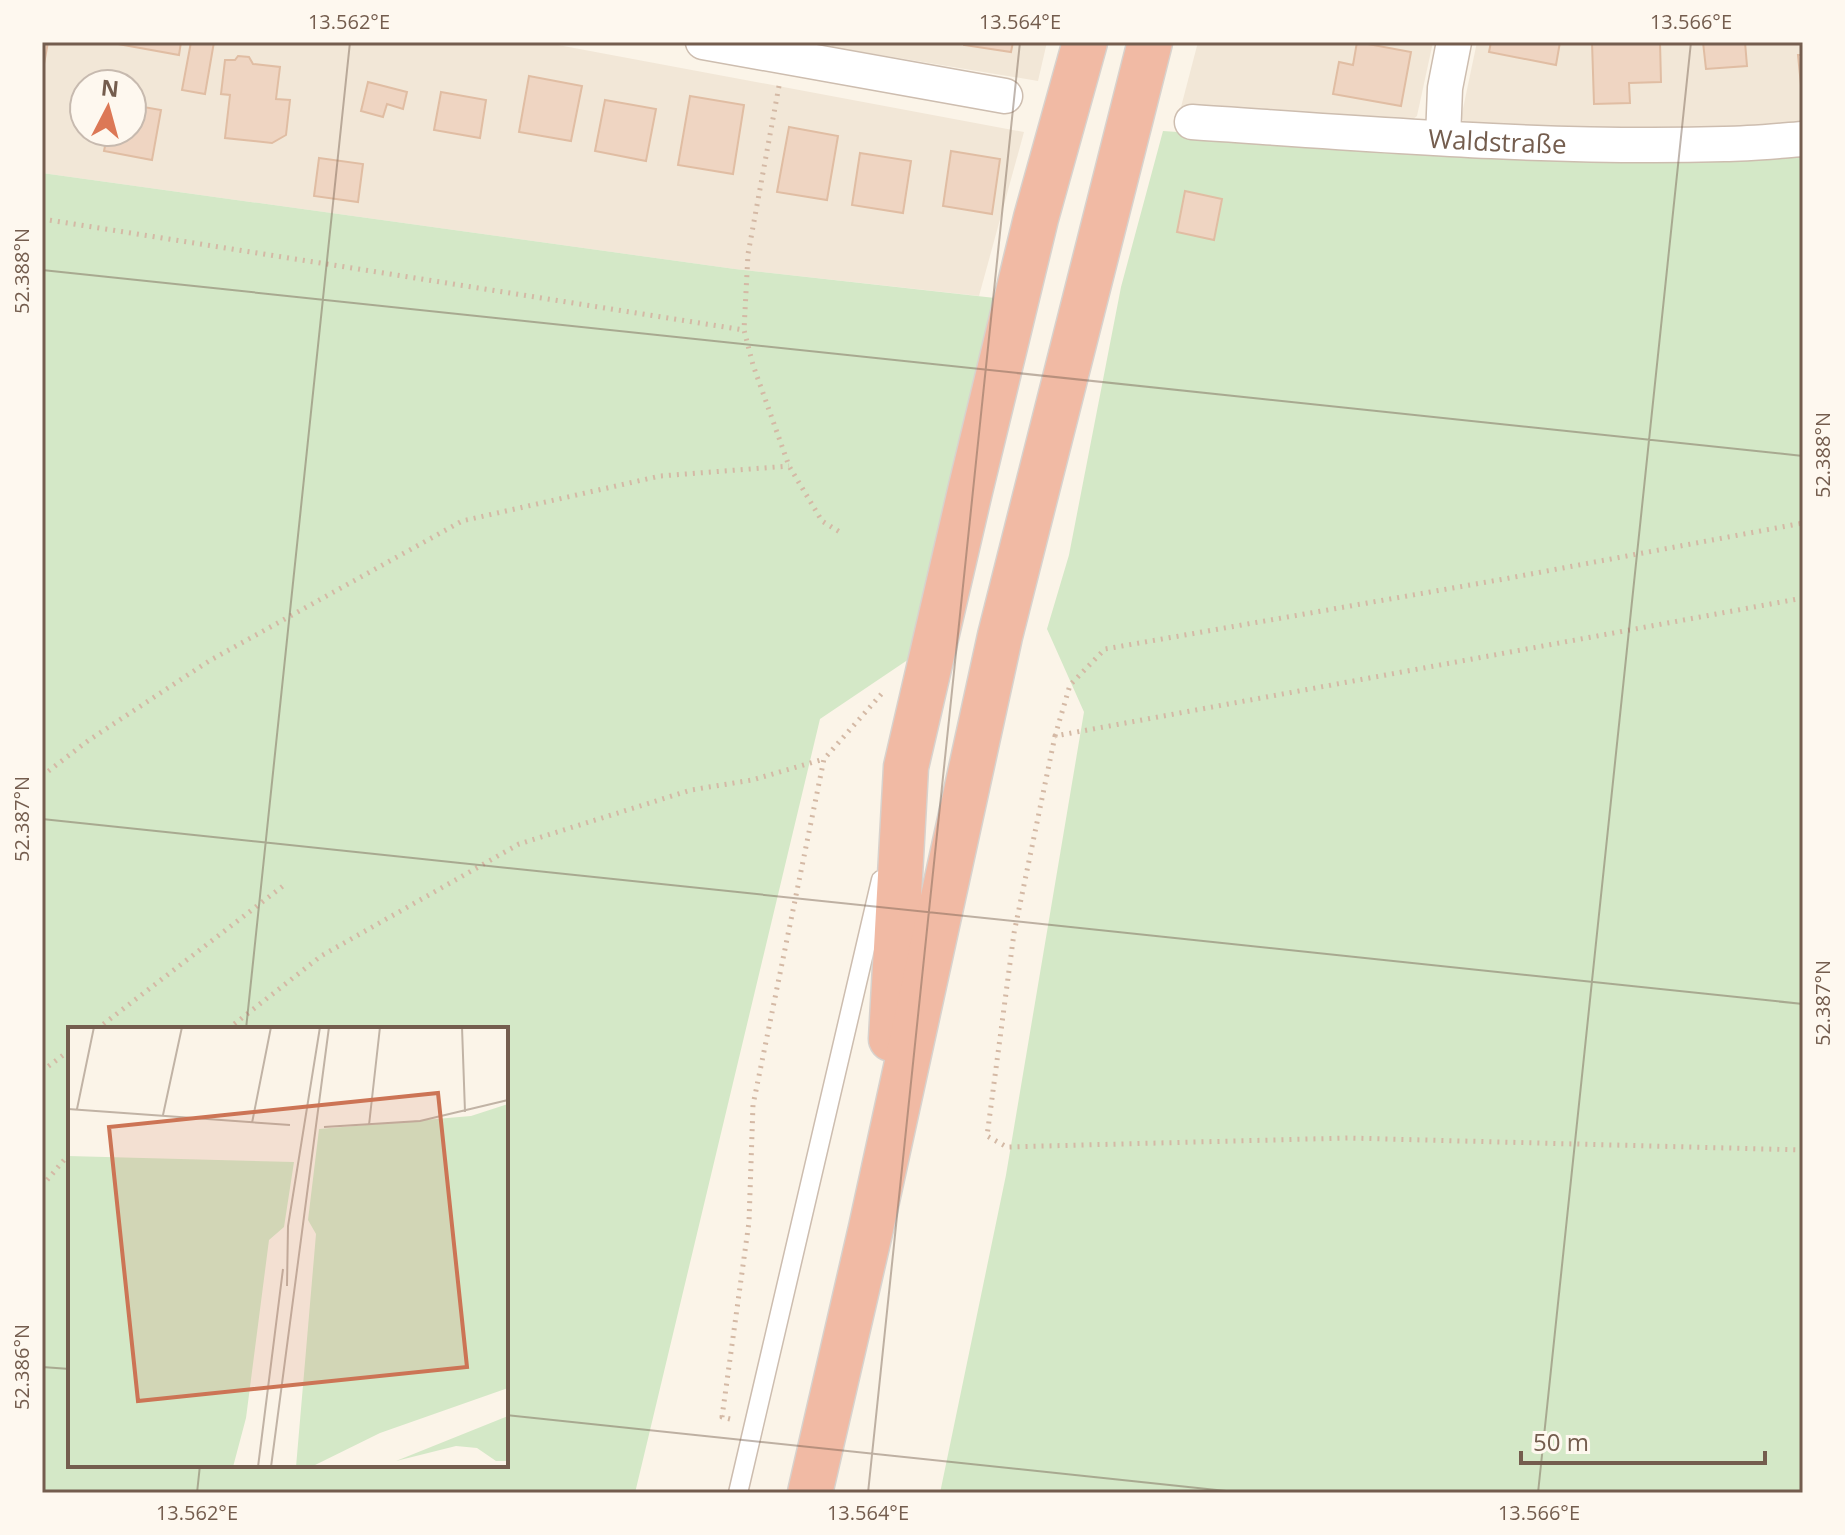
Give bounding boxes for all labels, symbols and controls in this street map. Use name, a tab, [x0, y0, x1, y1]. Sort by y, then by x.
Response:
text: 13.562°E	[308, 8, 390, 35]
text: 13.564°E	[979, 8, 1061, 35]
text: 13.566°E	[1650, 8, 1732, 35]
north arrow	[68, 68, 148, 148]
text: N	[100, 71, 121, 103]
street label: Waldstraße	[1427, 120, 1567, 162]
text: 52.388°N	[8, 228, 35, 314]
text: 52.388°N	[1809, 412, 1836, 498]
text: 52.387°N	[8, 776, 35, 862]
text: 52.387°N	[1809, 960, 1836, 1046]
inset map	[68, 1027, 508, 1467]
text: 52.386°N	[8, 1324, 35, 1410]
scale bar	[1521, 1415, 1765, 1465]
text: 50 m	[1533, 1425, 1589, 1458]
text: 13.562°E	[156, 1499, 238, 1526]
text: 13.564°E	[827, 1499, 909, 1526]
text: 13.566°E	[1498, 1499, 1580, 1526]

